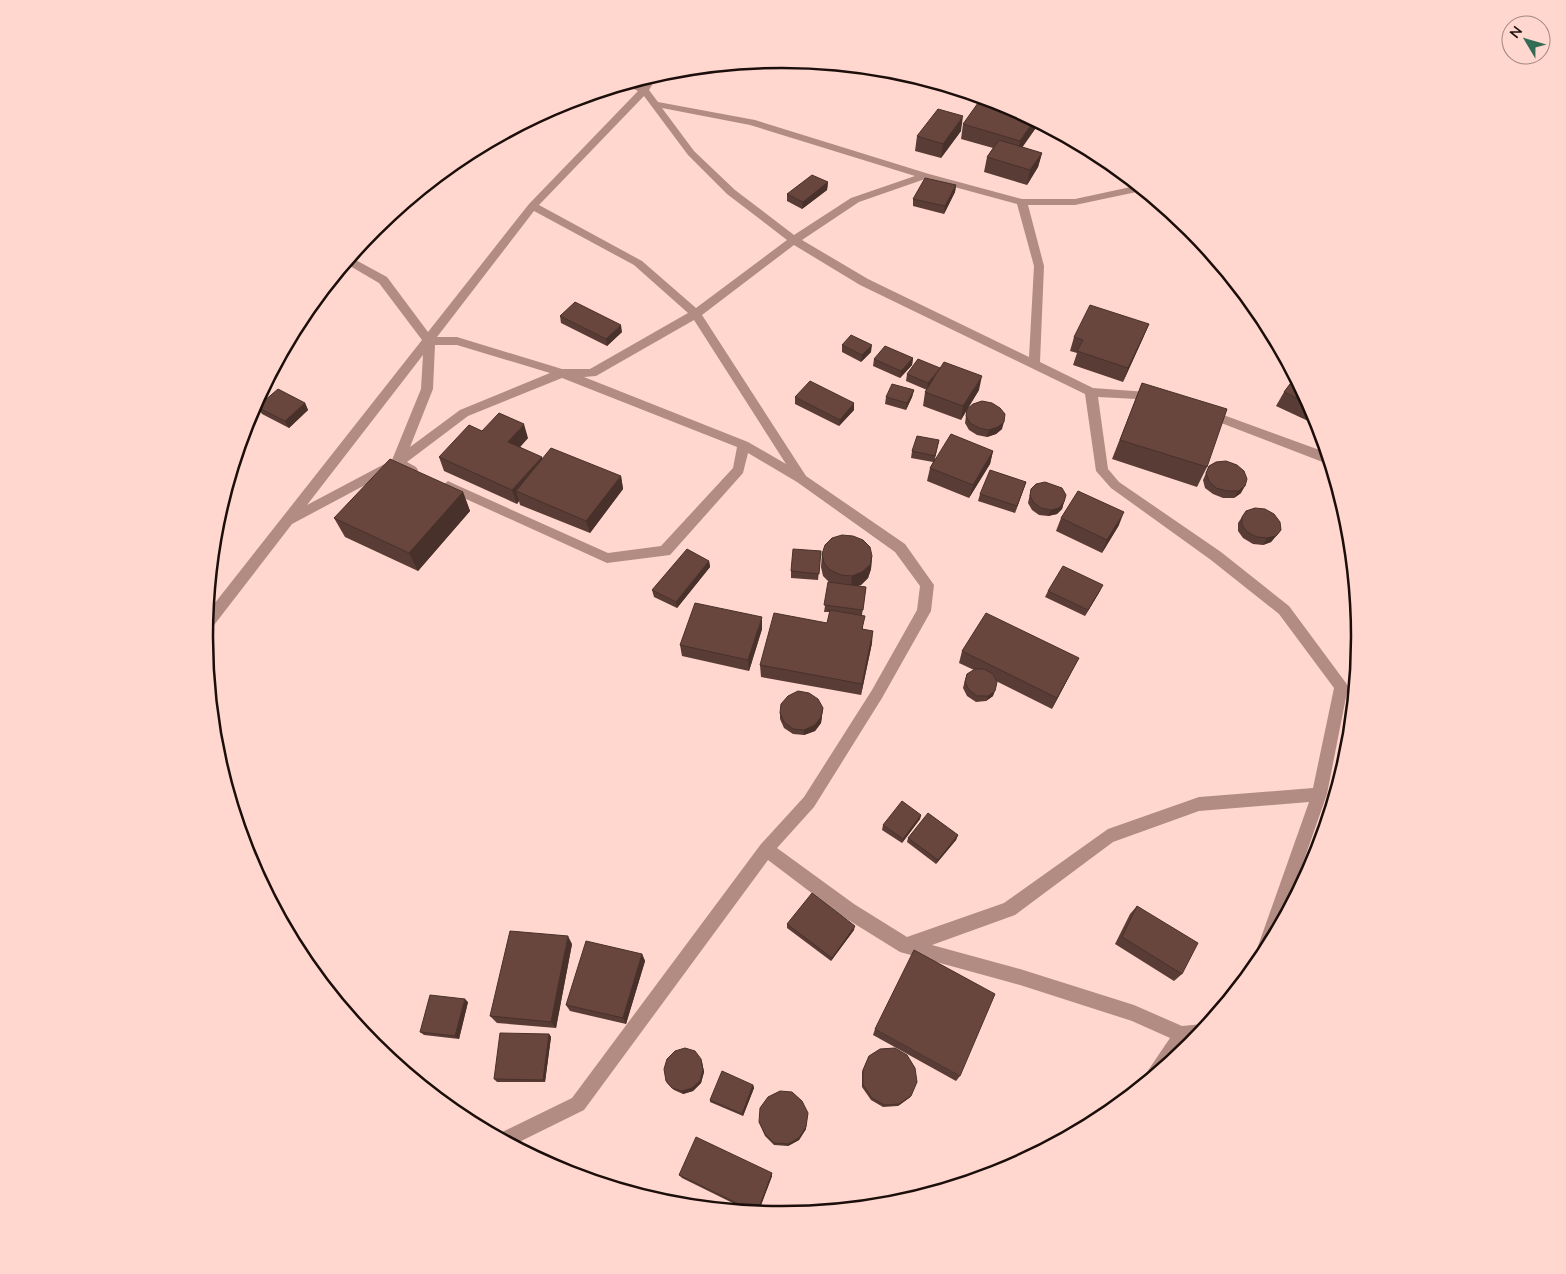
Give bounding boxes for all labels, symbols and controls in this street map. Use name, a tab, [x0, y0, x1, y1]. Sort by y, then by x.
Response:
north arrow	[1501, 15, 1551, 65]
text: N	[1505, 22, 1526, 42]

